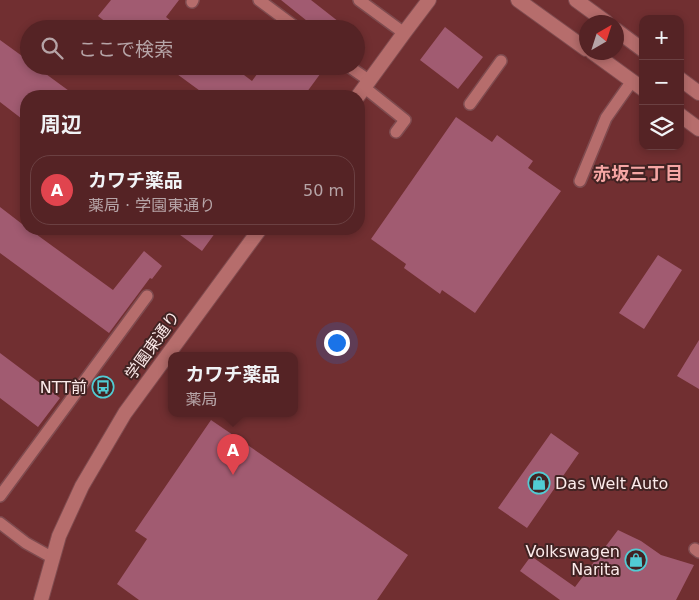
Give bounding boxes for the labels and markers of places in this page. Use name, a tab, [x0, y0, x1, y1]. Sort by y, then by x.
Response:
bus stop icon: NTT前	[91, 375, 115, 399]
place label: NTT前	[40, 378, 87, 397]
pin: A	[217, 434, 249, 475]
shop icon: Das Welt Auto	[527, 471, 551, 495]
place label: Das Welt Auto	[555, 474, 668, 493]
place label: Volkswagen Narita	[525, 542, 620, 579]
shop icon: Volkswagen Narita	[624, 548, 648, 572]

